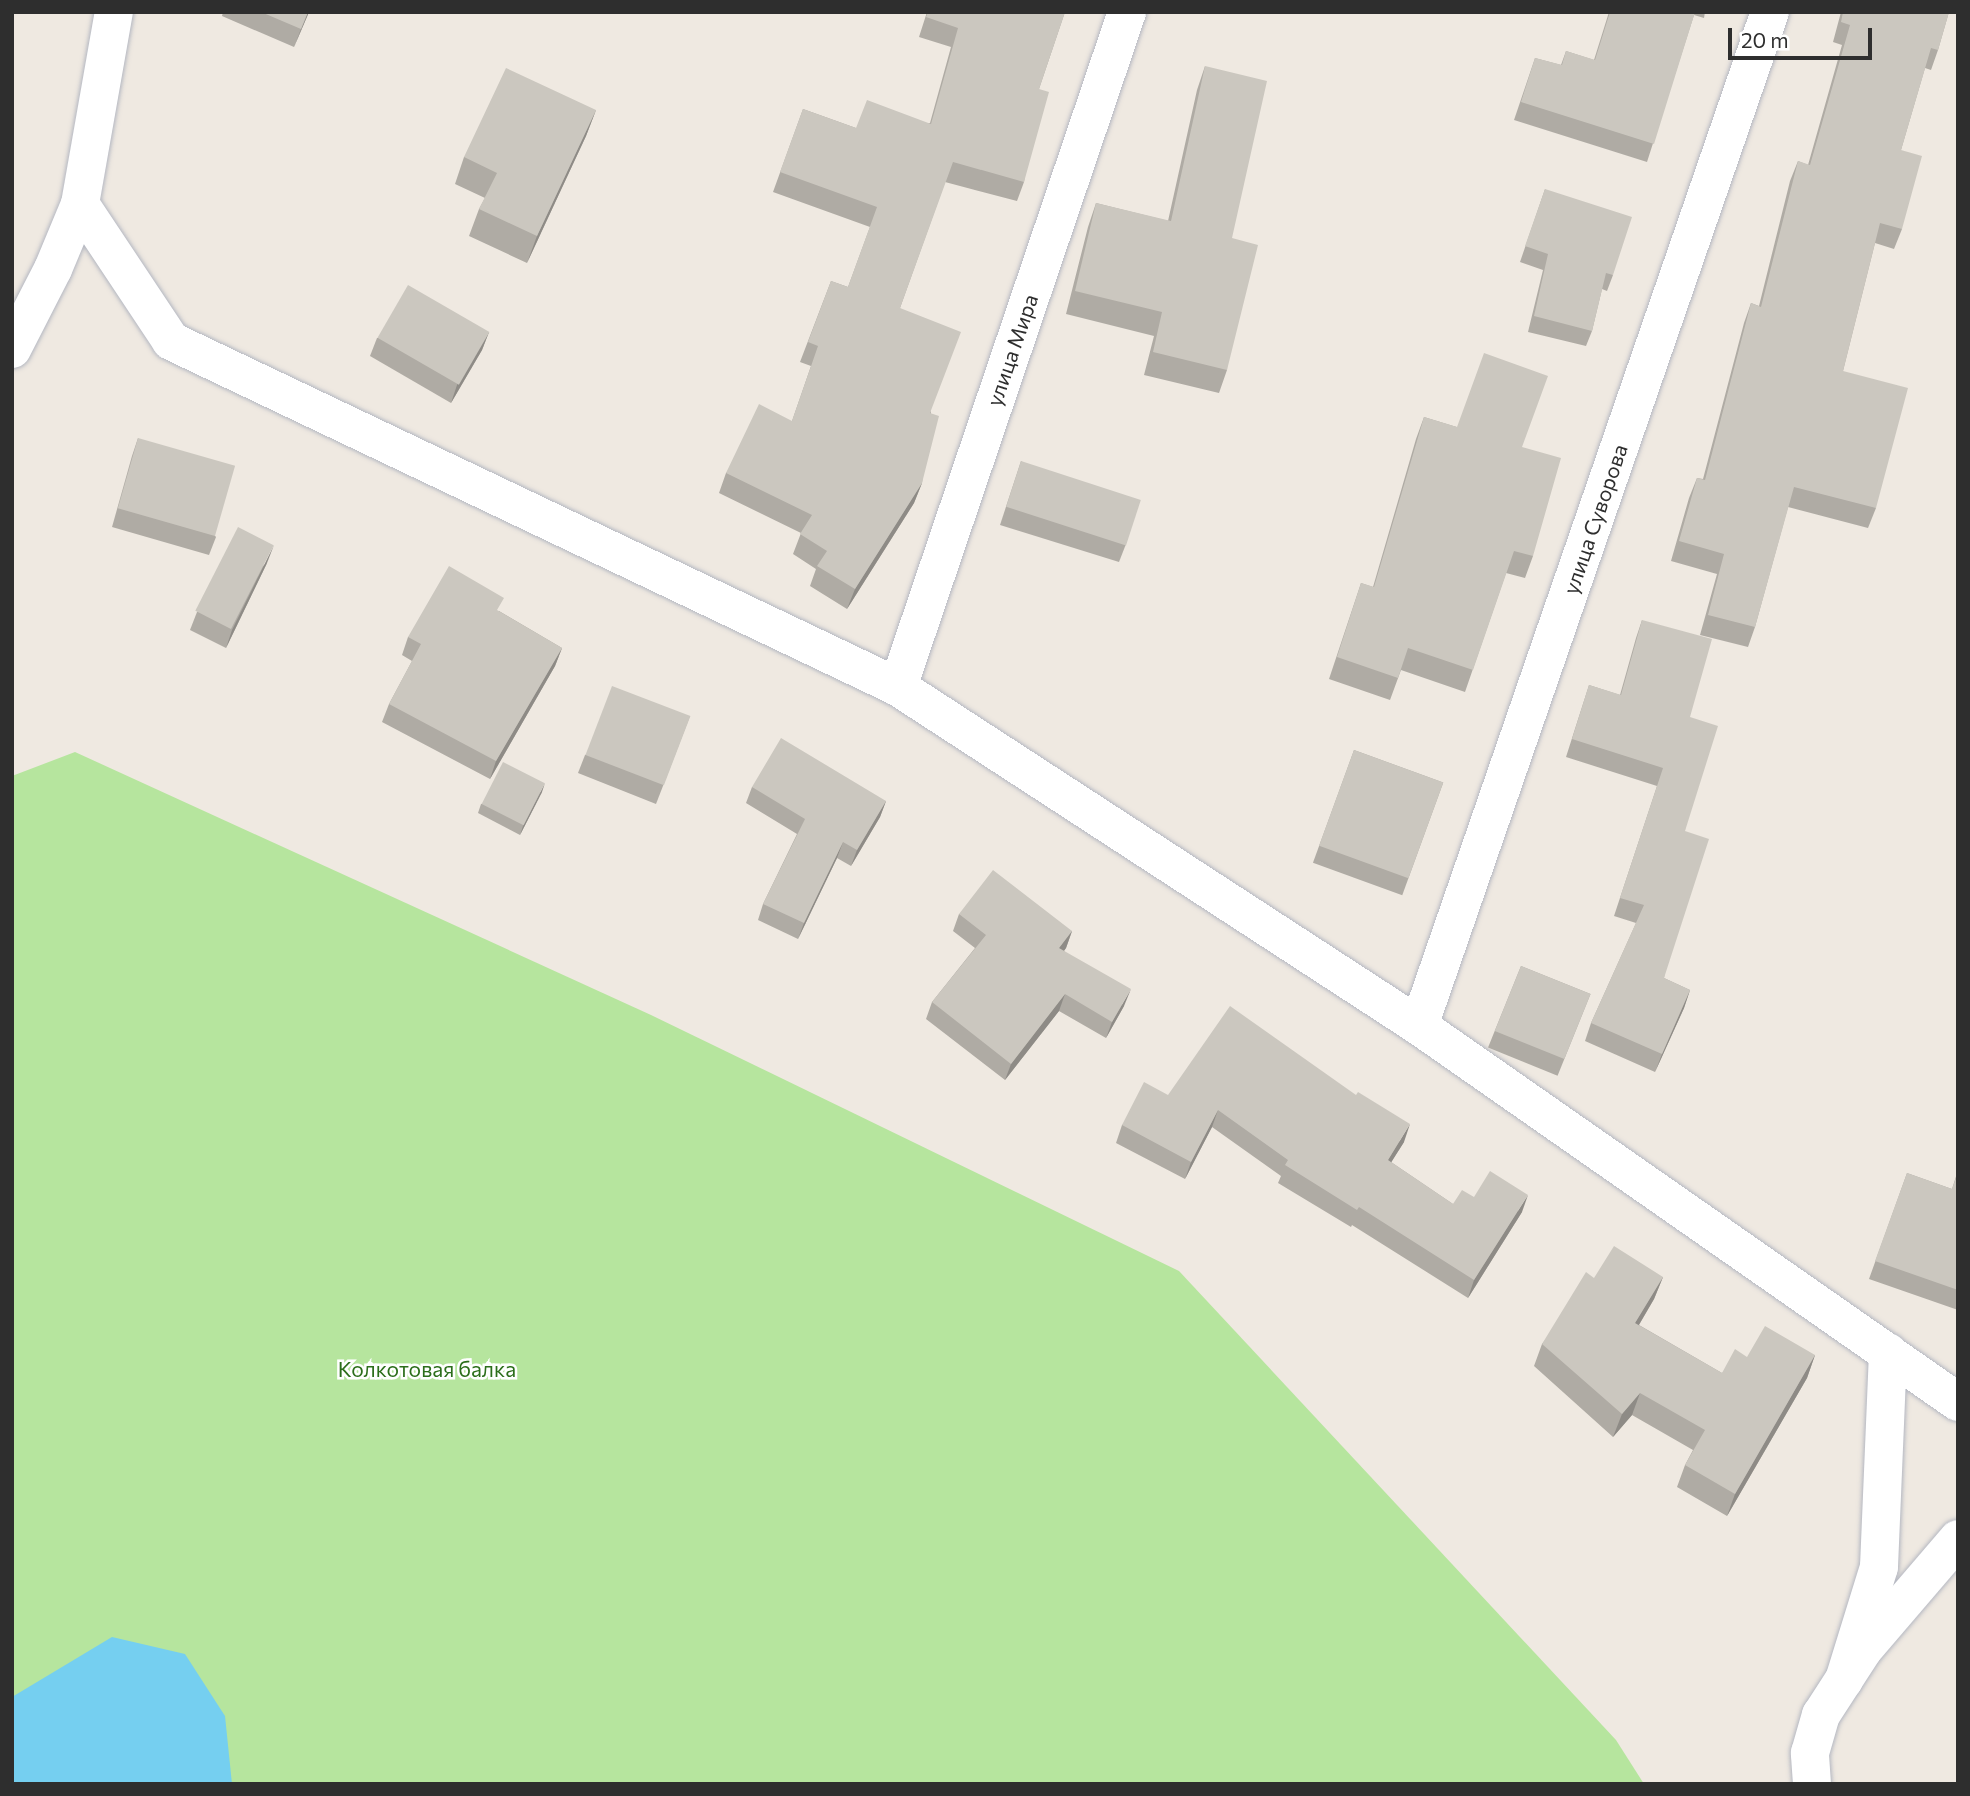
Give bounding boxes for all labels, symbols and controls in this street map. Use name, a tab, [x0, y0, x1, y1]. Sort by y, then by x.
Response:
scale bar	[1732, 14, 1876, 58]
text: 20 m	[1741, 27, 1789, 52]
street label: улица Мира	[981, 291, 1043, 409]
street label: улица Суворова	[1558, 441, 1632, 597]
park label: Колкотовая балка	[338, 1356, 516, 1382]

